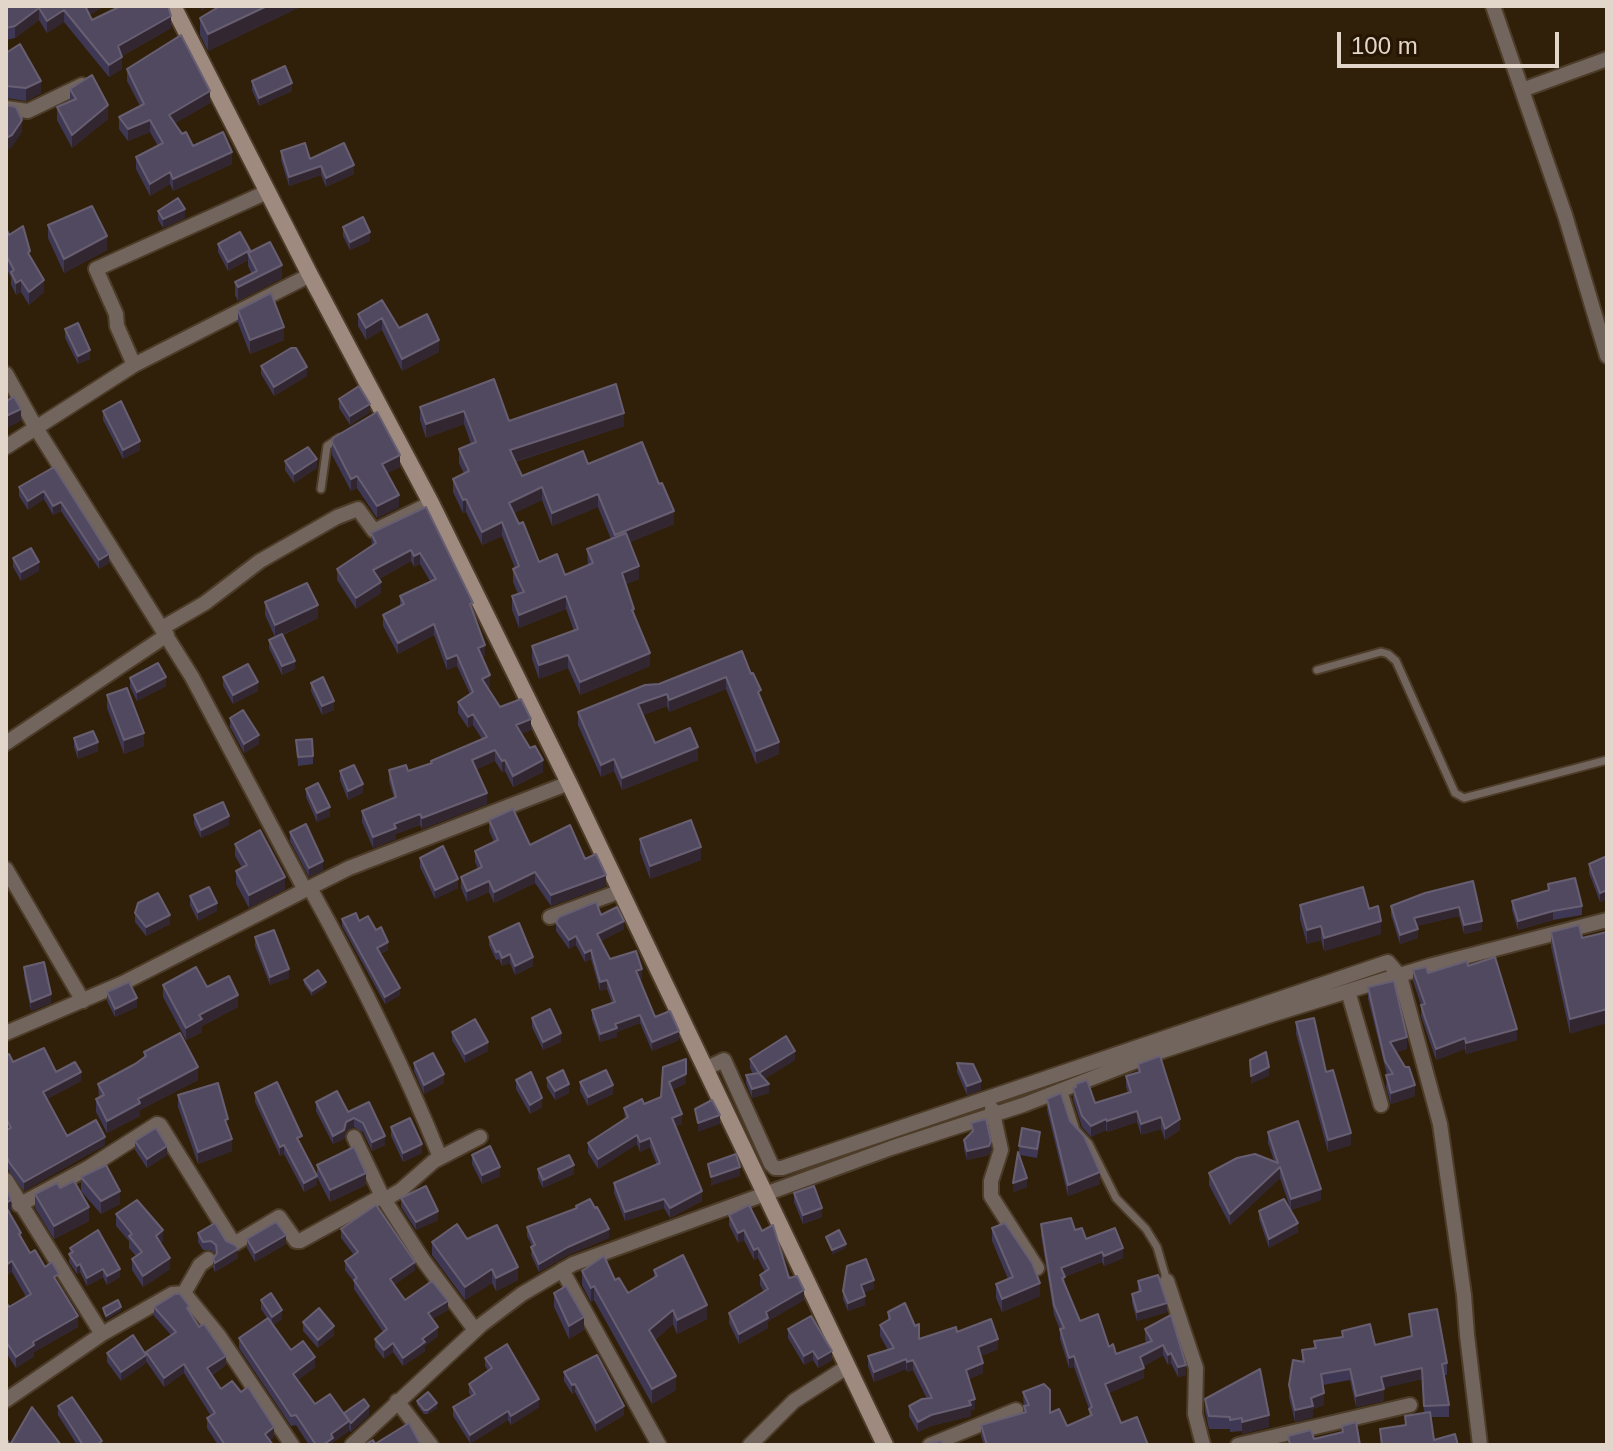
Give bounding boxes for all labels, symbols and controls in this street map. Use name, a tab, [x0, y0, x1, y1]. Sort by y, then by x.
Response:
scale bar	[1341, 16, 1563, 66]
text: 100 m	[1351, 32, 1418, 59]

